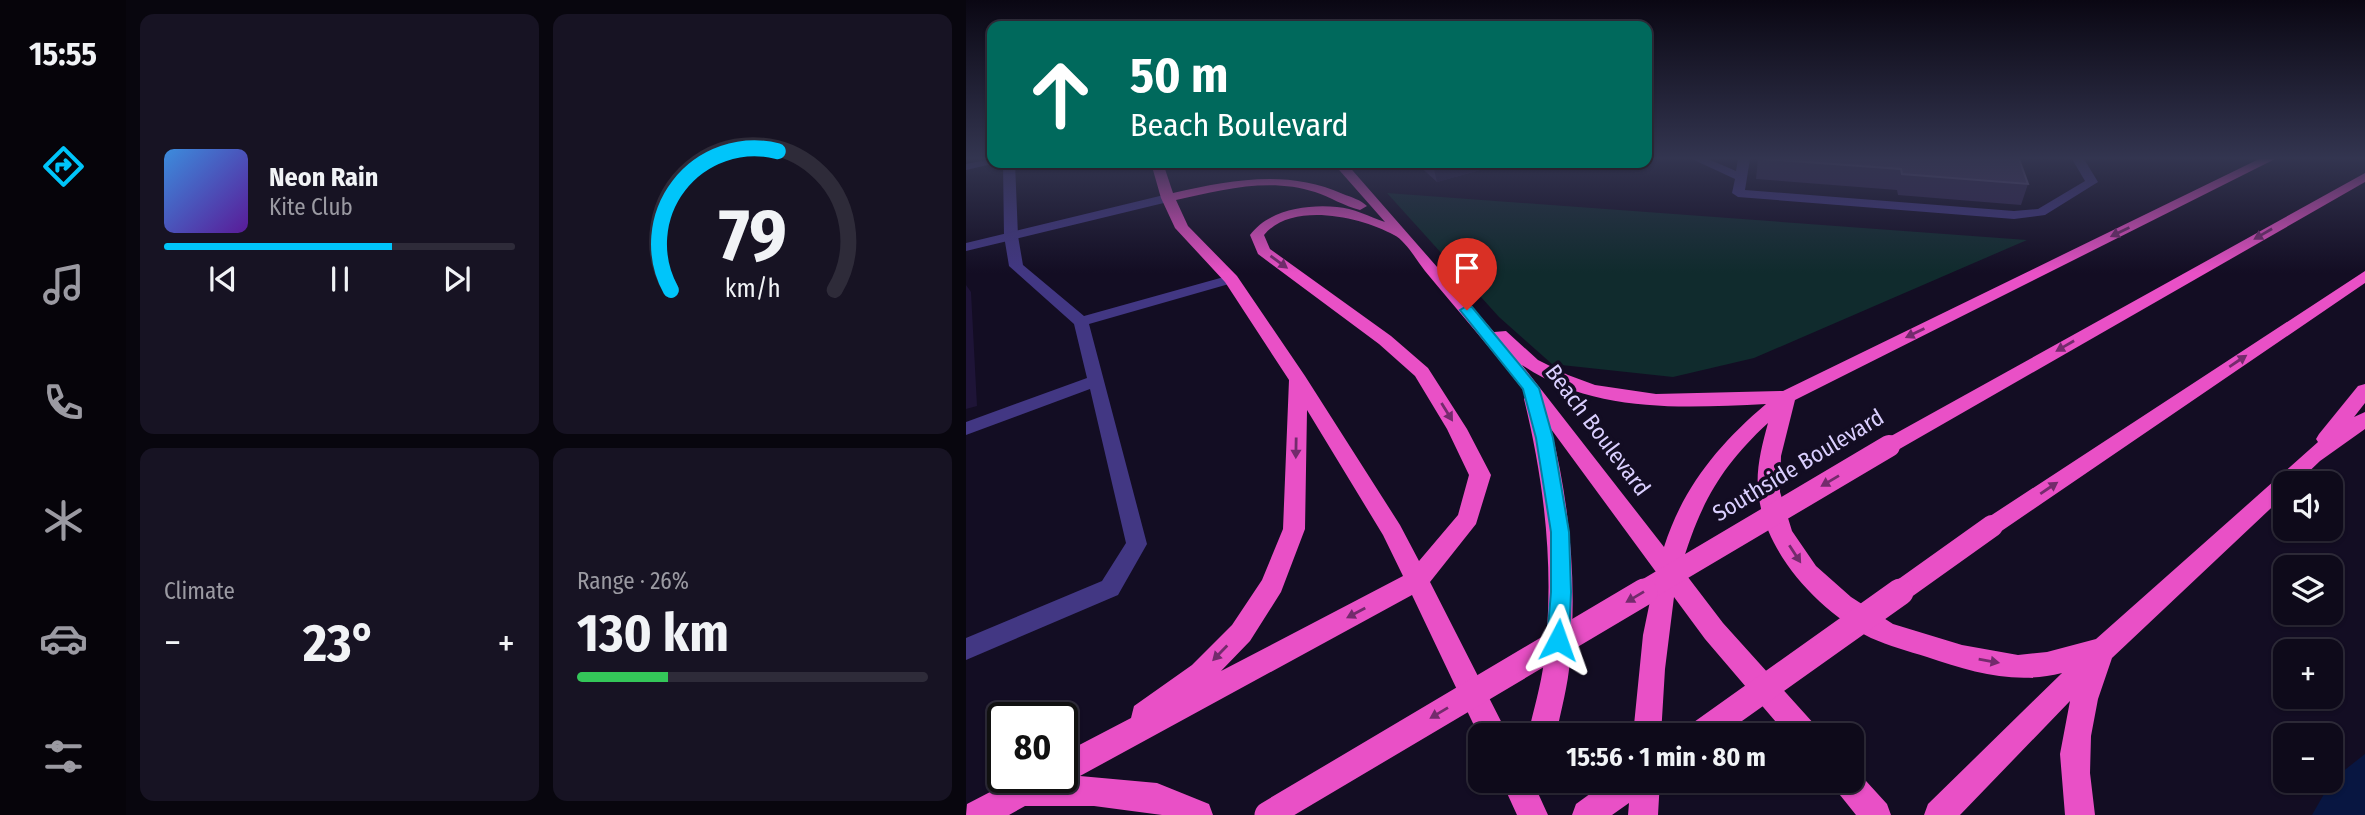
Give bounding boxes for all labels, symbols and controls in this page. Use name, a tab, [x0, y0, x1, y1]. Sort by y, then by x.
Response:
text: 15:55	[29, 35, 97, 73]
text: 50 m	[1130, 46, 1228, 105]
icon: ahead	[1015, 49, 1106, 140]
text: Beach Boulevard	[1130, 106, 1349, 144]
icon: directions	[39, 142, 88, 191]
text: Neon Rain	[269, 162, 378, 193]
text: 79	[718, 192, 787, 279]
text: Kite Club	[269, 193, 353, 221]
one-way arrow	[2110, 227, 2130, 238]
one-way arrow	[2253, 228, 2272, 240]
pin	[1437, 238, 1497, 310]
icon: arrive	[1448, 249, 1486, 287]
one-way arrow	[1270, 255, 1288, 269]
icon: music	[39, 260, 88, 309]
icon: previous	[204, 260, 242, 298]
icon: pause	[321, 260, 359, 298]
icon: next	[438, 260, 476, 298]
text: km/h	[725, 274, 780, 304]
one-way arrow	[1905, 327, 1925, 339]
one-way arrow	[2055, 340, 2074, 352]
one-way arrow	[2228, 355, 2247, 368]
street label: Beach Boulevard	[1540, 359, 1656, 501]
icon: phone	[39, 378, 88, 427]
one-way arrow	[1441, 402, 1453, 421]
street label: Southside Boulevard	[1707, 403, 1889, 527]
one-way arrow	[1290, 437, 1302, 459]
map controls	[2273, 471, 2343, 793]
button: sound	[2273, 471, 2343, 541]
one-way arrow	[1821, 475, 1840, 487]
one-way arrow	[2040, 481, 2058, 495]
icon: climate	[39, 496, 88, 545]
one-way arrow	[1789, 545, 1802, 564]
button: layers	[2273, 555, 2343, 625]
text: Range · 26%	[577, 567, 689, 595]
text: Climate	[164, 577, 235, 605]
one-way arrow	[1625, 591, 1644, 603]
text: 130 km	[577, 602, 729, 665]
position arrow	[1521, 603, 1595, 677]
one-way arrow	[1346, 607, 1366, 619]
text: 23°	[303, 612, 376, 675]
icon: car	[39, 614, 88, 663]
text: −	[164, 620, 181, 666]
text: +	[498, 620, 515, 666]
button: +	[2273, 639, 2343, 709]
one-way arrow	[1212, 645, 1229, 662]
one-way arrow	[1978, 656, 2000, 667]
speed limit sign: 80	[987, 702, 1078, 793]
one-way arrow	[1429, 707, 1449, 719]
button: −	[2273, 723, 2343, 793]
icon: filters	[39, 732, 88, 781]
text: 15:56 · 1 min · 80 m	[1566, 742, 1766, 773]

